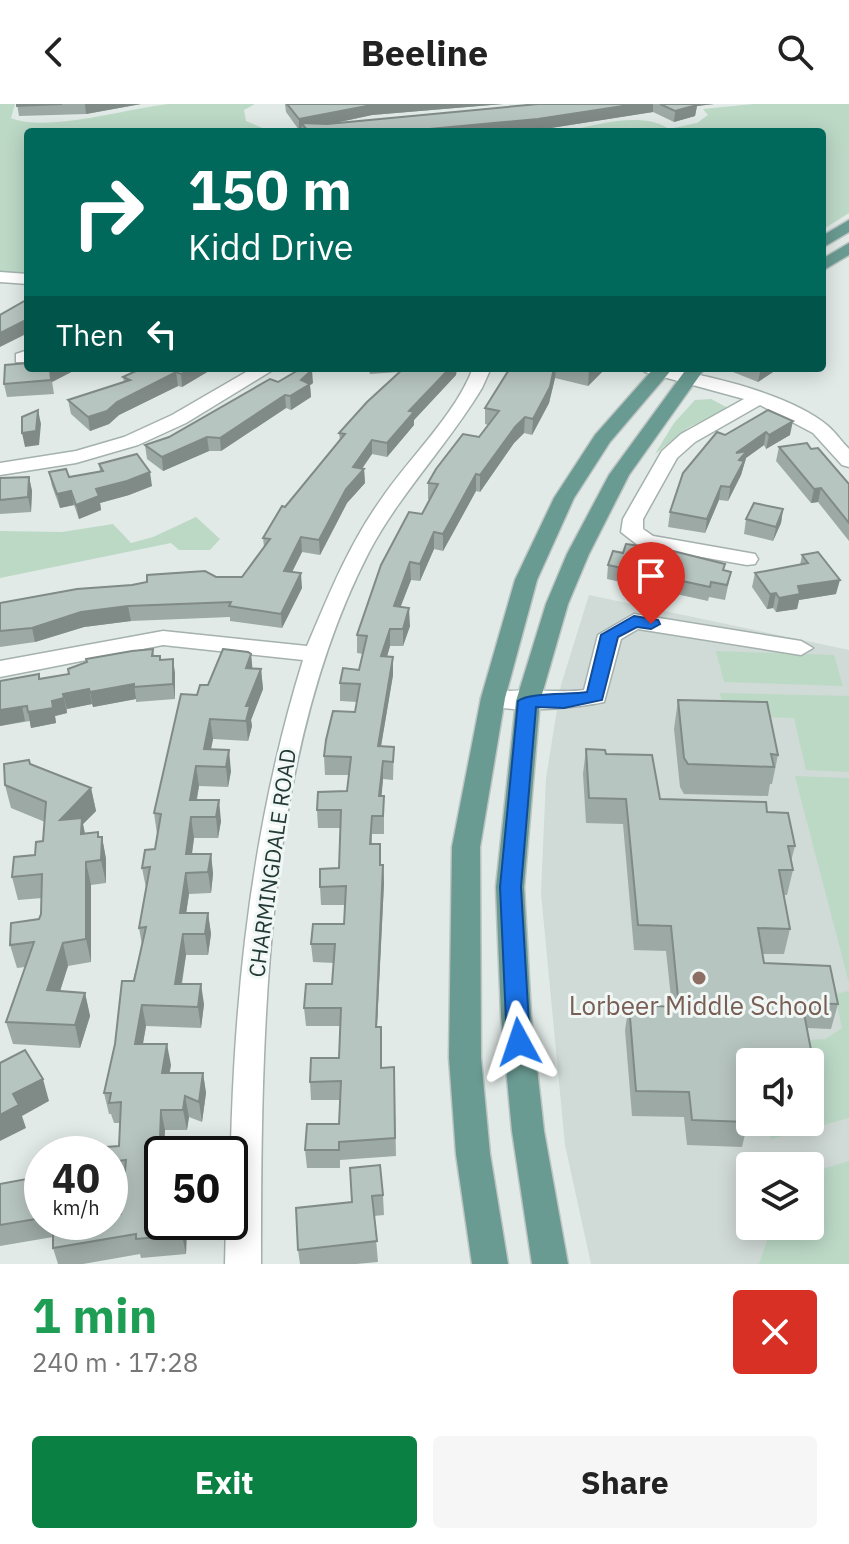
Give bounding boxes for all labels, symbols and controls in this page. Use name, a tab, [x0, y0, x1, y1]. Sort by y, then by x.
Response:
text: Beeline	[361, 29, 488, 76]
icon: back	[32, 30, 76, 74]
icon: search	[773, 30, 817, 74]
text: 150 m	[188, 153, 352, 225]
icon: right	[56, 160, 160, 264]
text: Kidd Drive	[188, 223, 354, 270]
icon: left	[140, 312, 184, 356]
text: Then	[56, 315, 124, 354]
pin	[617, 542, 685, 624]
icon: arrive	[629, 554, 673, 598]
street label: CHARMINGDALE ROAD	[241, 747, 302, 979]
marker: Lorbeer Middle School	[690, 969, 708, 987]
place label: Lorbeer Middle School	[569, 988, 829, 1022]
position arrow	[477, 1000, 561, 1084]
map controls	[736, 1048, 824, 1240]
button: sound	[736, 1048, 824, 1136]
speed limit sign: 50	[144, 1136, 248, 1240]
text: 40	[52, 1152, 100, 1204]
button: layers	[736, 1152, 824, 1240]
text: km/h	[52, 1194, 100, 1221]
text: 1 min	[32, 1284, 157, 1346]
button: close	[733, 1290, 817, 1374]
text: 240 m · 17:28	[32, 1345, 198, 1379]
button: Exit	[32, 1436, 417, 1528]
button: Share	[433, 1436, 817, 1528]

